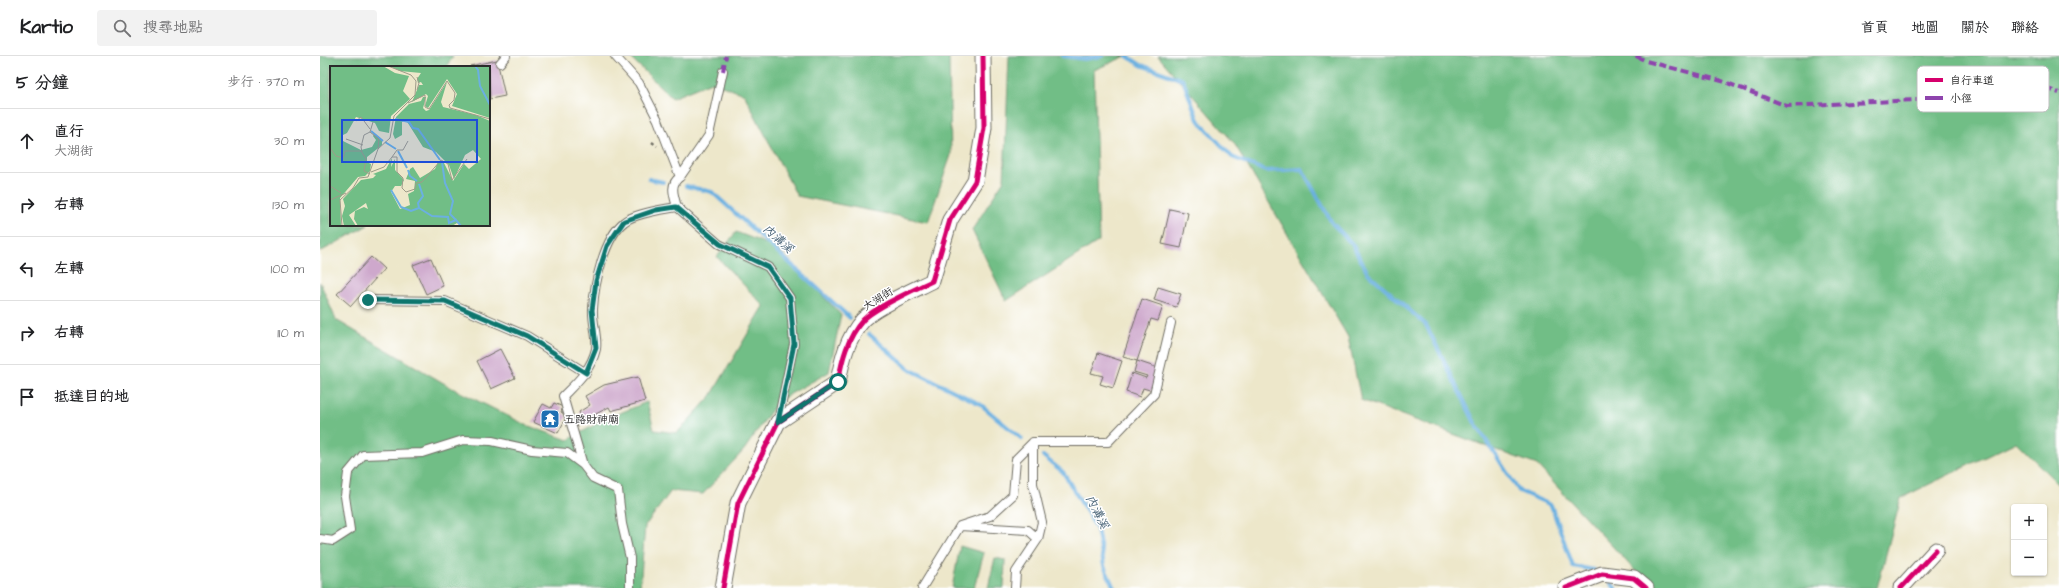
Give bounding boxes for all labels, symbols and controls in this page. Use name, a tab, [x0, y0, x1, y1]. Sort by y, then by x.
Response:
search box	[97, 10, 377, 46]
text: Kartio	[20, 14, 73, 41]
icon: search	[111, 17, 133, 39]
text: 搜尋地點	[143, 17, 203, 38]
text: 首頁	[1861, 18, 1889, 38]
text: 地圖	[1911, 18, 1939, 38]
text: 關於	[1961, 18, 1989, 38]
text: 聯絡	[2011, 18, 2039, 38]
inset map	[330, 66, 490, 226]
legend	[1917, 66, 2049, 112]
text: 5 分鐘	[16, 71, 69, 95]
text: 步行 · 370 m	[228, 73, 304, 91]
text: 自行車道	[1950, 73, 1994, 88]
text: 小徑	[1950, 91, 1972, 106]
text: 直行	[54, 121, 84, 142]
icon: ahead	[16, 130, 38, 152]
text: 30 m	[274, 132, 304, 150]
text: 大湖街	[54, 142, 93, 160]
icon: right	[16, 194, 38, 216]
text: 右轉	[54, 194, 84, 215]
text: 130 m	[272, 196, 304, 214]
water label: 內溝溪	[759, 221, 798, 258]
icon: left	[16, 258, 38, 280]
text: 左轉	[54, 258, 84, 279]
text: 100 m	[271, 260, 304, 278]
street label: 大湖街	[860, 283, 897, 314]
route end	[359, 291, 377, 309]
icon: right	[16, 322, 38, 344]
text: 右轉	[54, 322, 84, 343]
text: 110 m	[277, 324, 304, 342]
route start	[829, 373, 847, 391]
icon: arrive	[16, 386, 38, 408]
text: 抵達目的地	[54, 386, 129, 407]
temple icon: 五路財神廟	[539, 408, 561, 430]
place label: 五路財神廟	[564, 412, 619, 427]
water label: 內溝溪	[1081, 492, 1113, 533]
map controls	[2011, 504, 2047, 576]
button: +	[2011, 504, 2047, 540]
button: −	[2011, 540, 2047, 576]

